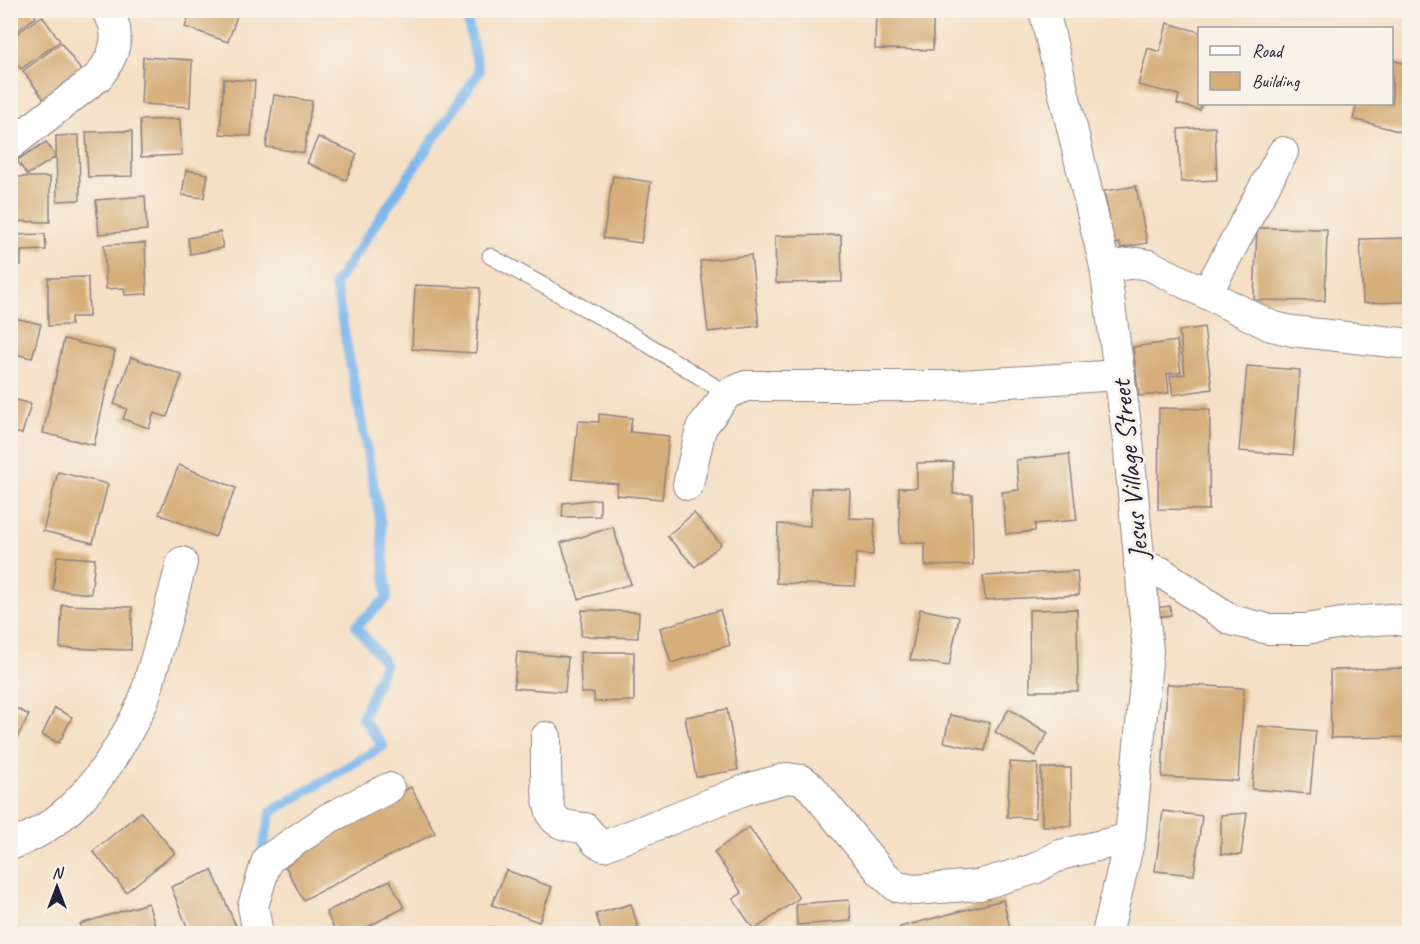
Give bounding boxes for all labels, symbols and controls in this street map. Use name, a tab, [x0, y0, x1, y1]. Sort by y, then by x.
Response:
legend	[1198, 27, 1393, 105]
text: Road	[1252, 40, 1285, 62]
text: Building	[1252, 70, 1301, 92]
street label: Jesus Village Street	[1102, 376, 1157, 564]
north arrow	[27, 857, 87, 917]
text: N	[52, 863, 65, 883]

